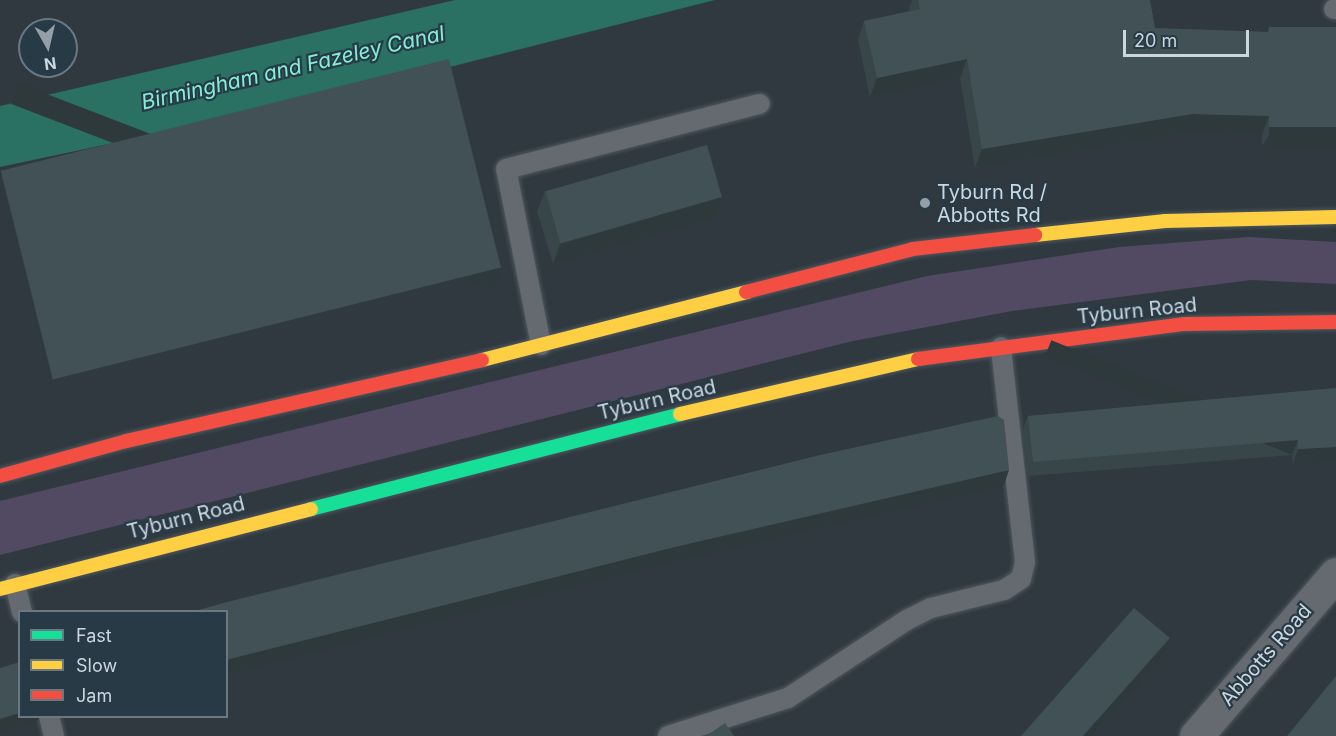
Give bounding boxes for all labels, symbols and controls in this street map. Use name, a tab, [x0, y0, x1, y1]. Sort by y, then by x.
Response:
north arrow	[18, 18, 78, 78]
scale bar	[1126, 18, 1252, 56]
water label: Birmingham and Fazeley Canal	[139, 21, 447, 115]
text: 20 m	[1134, 30, 1177, 51]
text: N	[43, 53, 58, 75]
place label: Tyburn Rd / Abbotts Rd	[937, 180, 1047, 227]
marker: Tyburn Rd / Abbotts Rd	[918, 196, 932, 210]
street label: Tyburn Road	[1076, 293, 1198, 329]
street label: Tyburn Road	[596, 375, 718, 425]
street label: Tyburn Road	[125, 492, 247, 544]
street label: Abbotts Road	[1215, 599, 1317, 711]
legend	[18, 610, 228, 718]
text: Fast	[76, 625, 112, 646]
text: Slow	[76, 655, 117, 676]
text: Jam	[76, 685, 112, 706]

